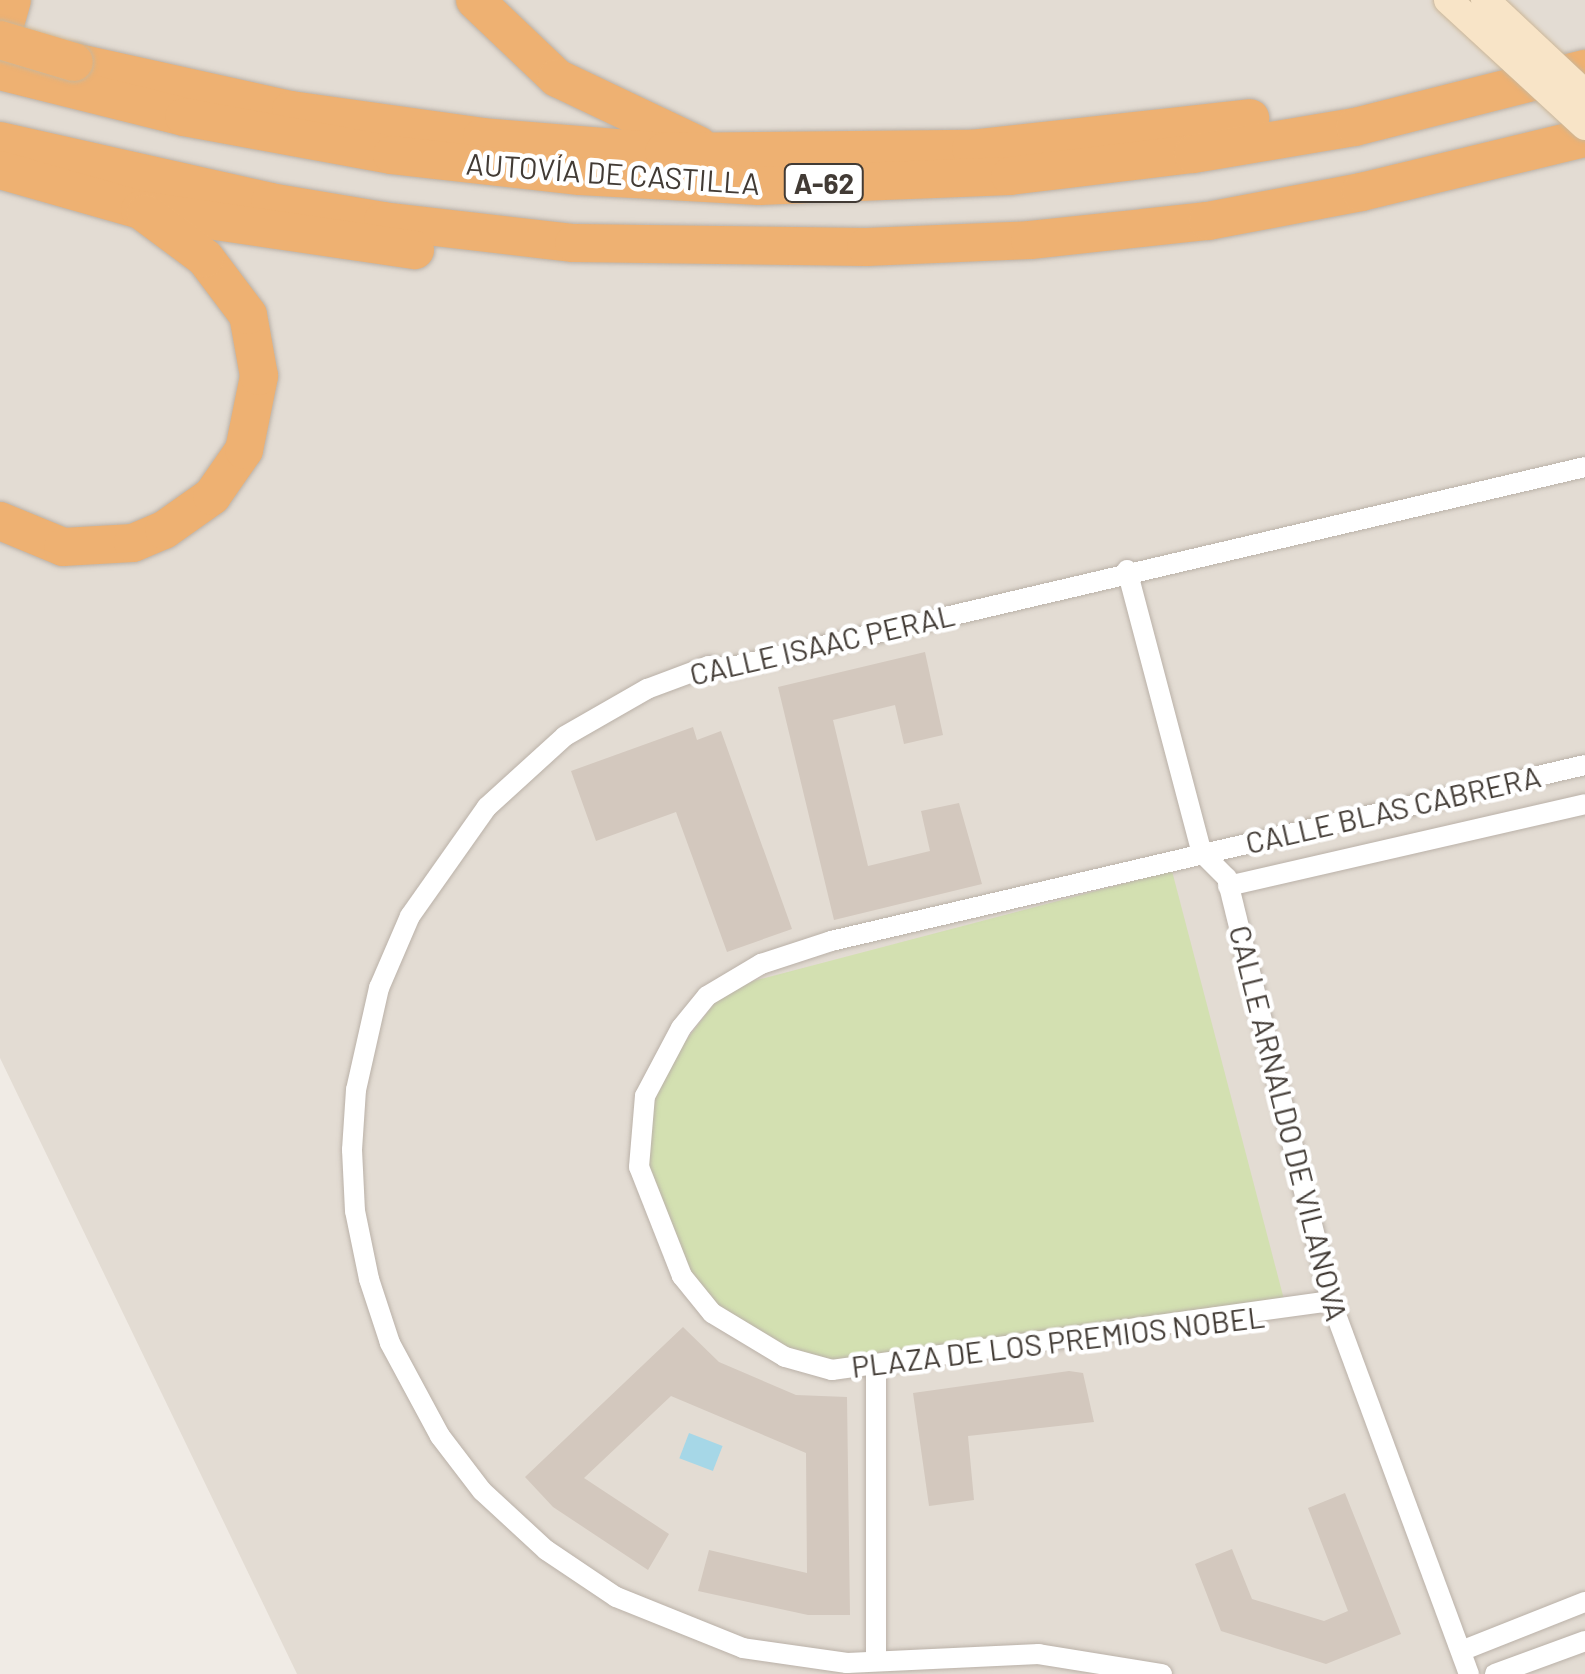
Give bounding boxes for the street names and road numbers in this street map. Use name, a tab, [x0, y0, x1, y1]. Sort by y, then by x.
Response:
street label: AUTOVÍA DE CASTILLA	[465, 145, 761, 201]
road number: A-62	[782, 160, 866, 206]
street label: CALLE ISAAC PERAL	[686, 596, 958, 692]
street label: CALLE BLAS CABRERA	[1242, 758, 1544, 860]
street label: CALLE ARNALDO DE VILANOVA	[1222, 922, 1356, 1324]
street label: PLAZA DE LOS PREMIOS NOBEL	[849, 1298, 1267, 1384]

